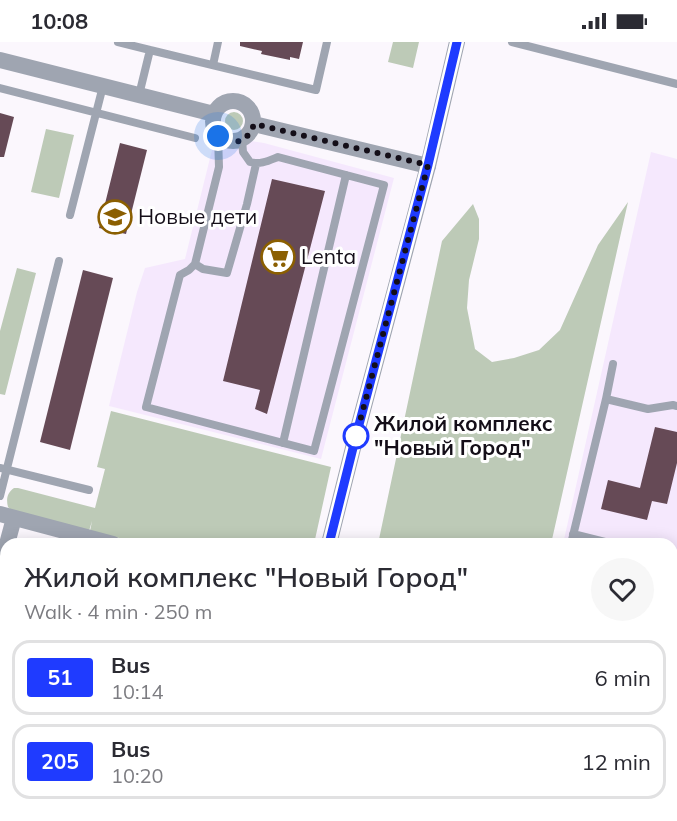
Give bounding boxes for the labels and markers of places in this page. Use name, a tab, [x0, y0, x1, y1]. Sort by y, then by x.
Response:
school or university icon: Новые дети	[97, 199, 133, 235]
place label: Новые дети	[138, 203, 257, 229]
supermarket icon: Lenta	[260, 239, 296, 275]
place label: Lenta	[301, 243, 356, 269]
place label: Жилой комплекс "Новый Город"	[374, 410, 553, 460]
marker: Жилой комплекс "Новый Город"	[343, 423, 369, 449]

